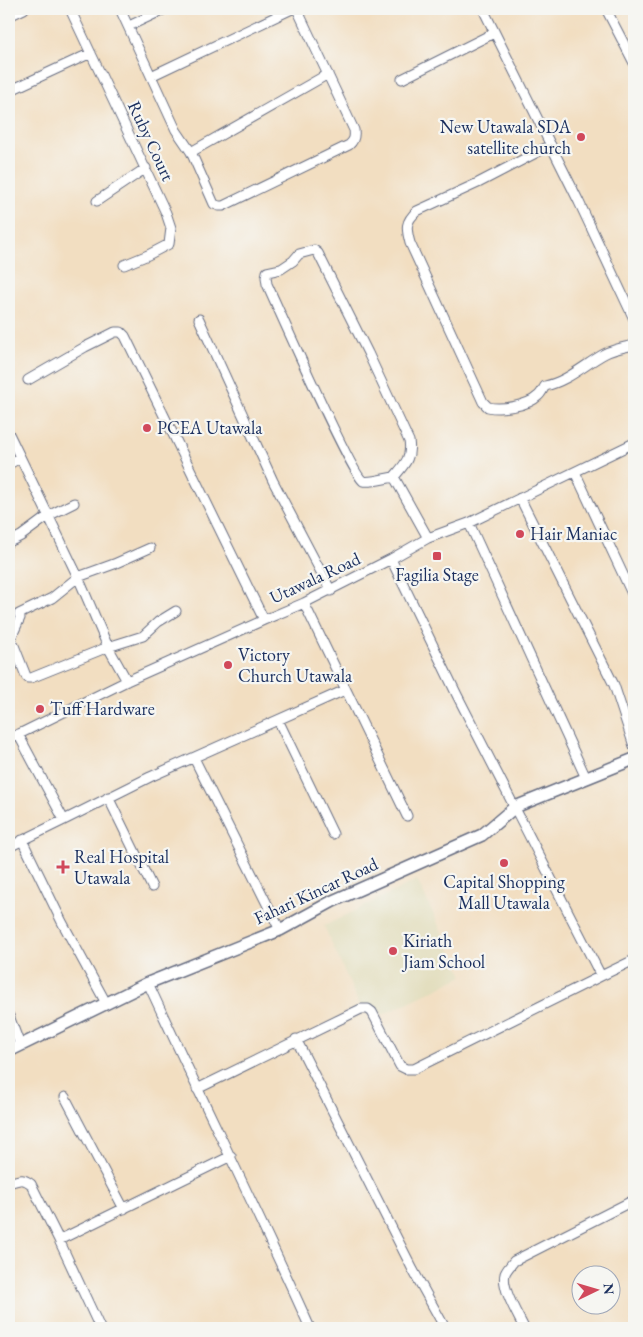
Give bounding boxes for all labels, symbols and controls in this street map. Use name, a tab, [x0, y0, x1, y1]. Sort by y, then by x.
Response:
street label: Ruby Court	[123, 97, 180, 185]
place label: New Utawala SDA satellite church	[440, 115, 572, 159]
marker: New Utawala SDA satellite church	[575, 131, 587, 143]
place label: PCEA Utawala	[157, 416, 263, 439]
marker: PCEA Utawala	[141, 422, 153, 434]
place label: Hair Maniac	[530, 522, 617, 545]
marker: Hair Maniac	[514, 528, 526, 540]
street label: Utawala Road	[266, 546, 365, 609]
marker: Fagilia Stage	[431, 550, 443, 562]
place label: Fagilia Stage	[395, 563, 479, 586]
place label: Victory Church Utawala	[238, 643, 353, 687]
marker: Victory Church Utawala	[222, 659, 234, 671]
place label: Tuff Hardware	[50, 697, 155, 720]
marker: Tuff Hardware	[34, 703, 46, 715]
place label: Real Hospital Utawala	[74, 845, 169, 889]
street label: Fahari Kincar Road	[250, 851, 382, 929]
marker: Capital Shopping Mall Utawala	[498, 857, 510, 869]
marker: Real Hospital Utawala	[56, 860, 70, 874]
place label: Capital Shopping Mall Utawala	[443, 870, 565, 914]
place label: Kiriath Jiam School	[401, 929, 485, 973]
marker: Kiriath Jiam School	[387, 945, 399, 957]
north arrow	[570, 1264, 620, 1314]
text: N	[599, 1282, 618, 1296]

